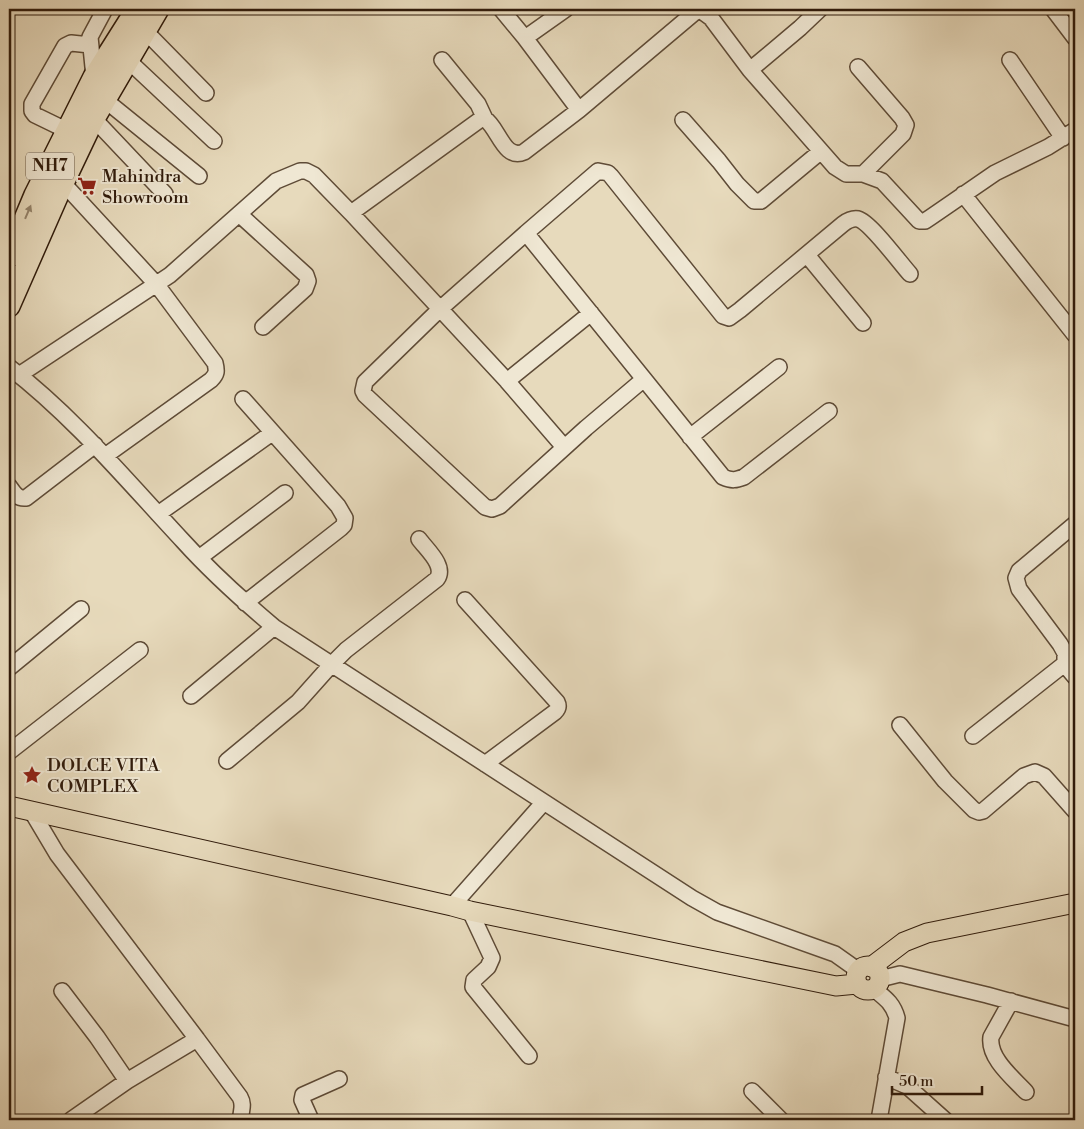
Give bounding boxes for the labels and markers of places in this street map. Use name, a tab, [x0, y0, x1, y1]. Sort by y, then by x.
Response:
place label: Mahindra Showroom	[102, 165, 189, 209]
supermarket icon: Mahindra Showroom	[76, 175, 98, 197]
place label: DOLCE VITA COMPLEX	[47, 754, 160, 798]
place icon: DOLCE VITA COMPLEX	[21, 764, 43, 786]

